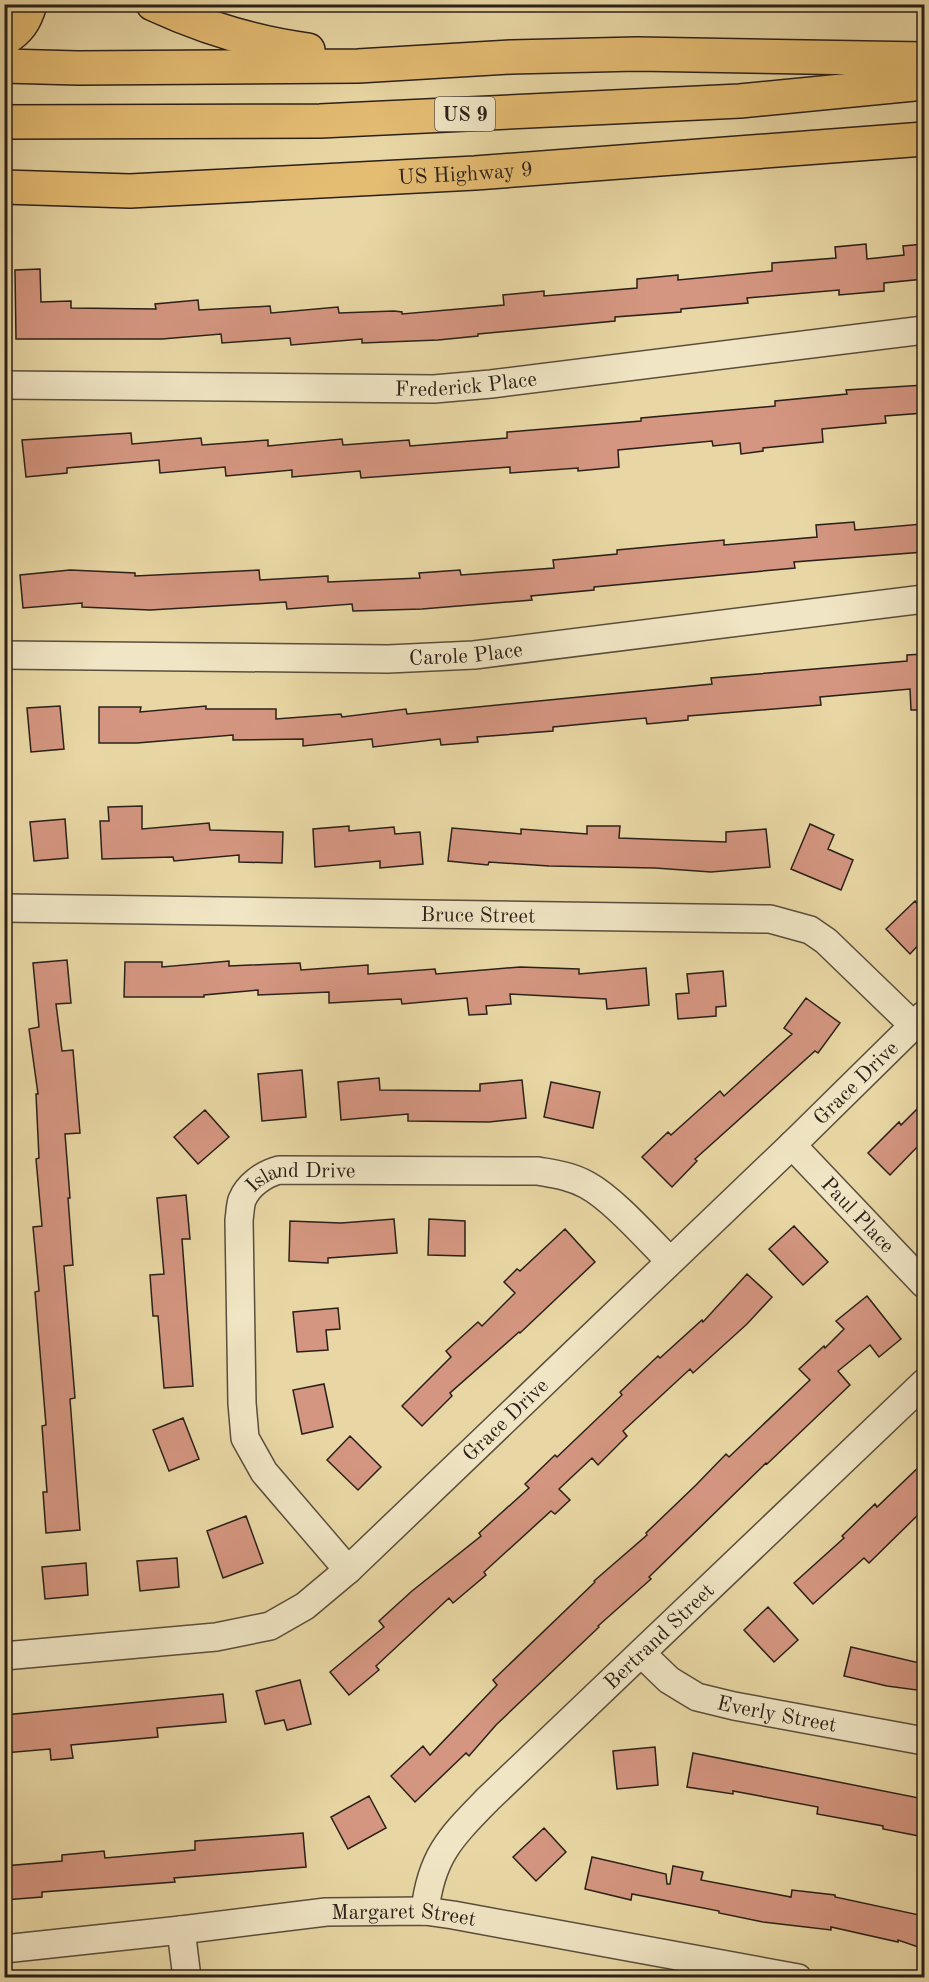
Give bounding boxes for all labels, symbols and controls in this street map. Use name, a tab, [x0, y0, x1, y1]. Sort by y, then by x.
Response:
road number: US 9	[435, 97, 495, 131]
street label: US Highway 9	[397, 160, 534, 189]
street label: Frederick Place	[395, 369, 538, 401]
street label: Carole Place	[409, 640, 524, 670]
street label: Bruce Street	[420, 905, 535, 928]
street label: Grace Drive	[810, 1038, 903, 1129]
street label: Island Drive	[243, 1161, 356, 1197]
street label: Paul Place	[816, 1174, 898, 1258]
street label: Grace Drive	[460, 1375, 553, 1466]
street label: Bertrand Street	[601, 1580, 719, 1694]
street label: Everly Street	[715, 1693, 838, 1737]
street label: Margaret Street	[331, 1902, 478, 1931]

